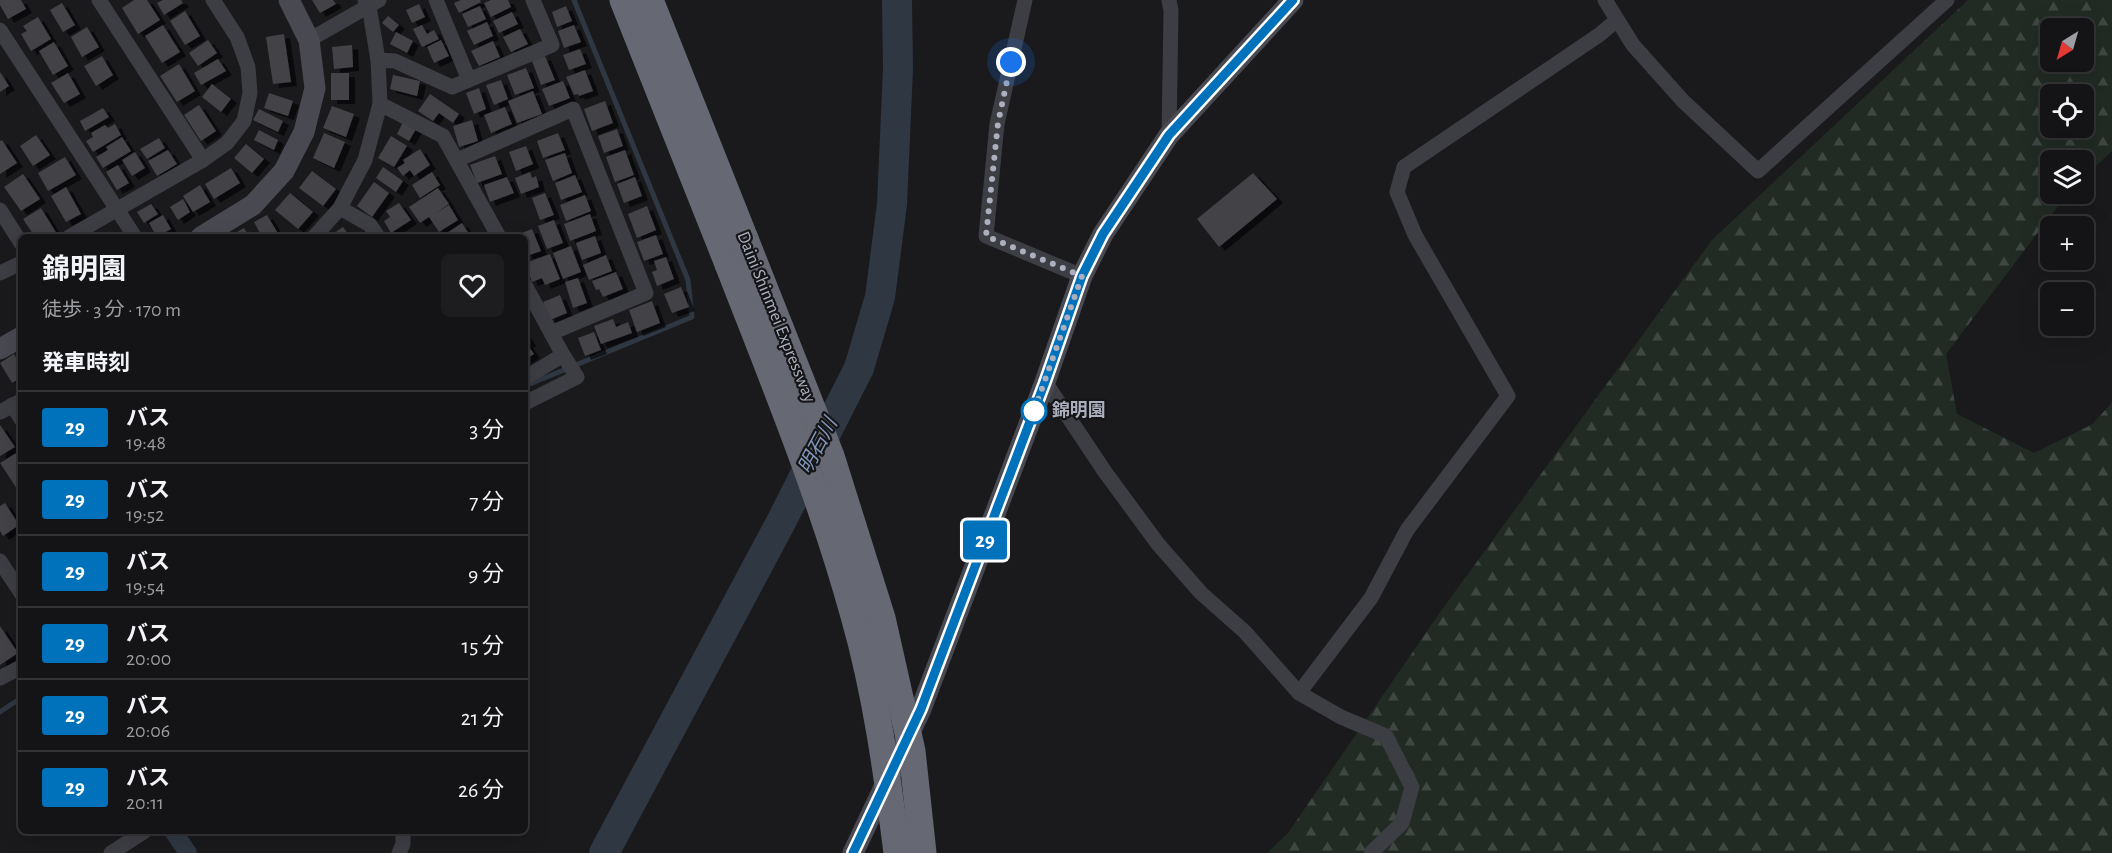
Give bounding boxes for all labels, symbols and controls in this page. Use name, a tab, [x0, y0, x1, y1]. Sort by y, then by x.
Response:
north arrow	[2040, 18, 2094, 72]
map controls	[2040, 18, 2094, 336]
your location	[996, 47, 1026, 77]
button: locate	[2040, 84, 2094, 138]
button: layers	[2040, 150, 2094, 204]
button: +	[2040, 216, 2094, 270]
street label: Daini Shinmei Expressway	[733, 229, 819, 405]
button: heart	[441, 254, 504, 317]
text: 錦明園	[42, 256, 126, 284]
button: −	[2040, 282, 2094, 336]
text: 徒歩 · 3 分 · 170 m	[42, 300, 181, 320]
text: 発車時刻	[42, 352, 130, 374]
marker: 錦明園	[1021, 398, 1047, 424]
place label: 錦明園	[1052, 400, 1106, 420]
text: バス	[126, 407, 170, 429]
water label: 明石川	[795, 413, 842, 477]
text: 29	[65, 417, 85, 438]
text: 3 分	[469, 419, 504, 441]
text: 19:48	[126, 433, 166, 453]
text: バス	[126, 479, 170, 501]
text: 29	[65, 489, 85, 510]
text: 7 分	[469, 491, 504, 513]
text: 19:52	[126, 505, 164, 525]
line badge: 29	[958, 520, 1012, 560]
text: 29	[975, 530, 995, 551]
text: バス	[126, 551, 170, 573]
text: 29	[65, 561, 85, 582]
text: 9 分	[468, 563, 504, 585]
text: 19:54	[126, 577, 165, 597]
text: バス	[126, 623, 170, 645]
text: 29	[65, 633, 85, 654]
text: 15 分	[462, 635, 504, 657]
text: 20:00	[126, 649, 171, 669]
text: バス	[126, 695, 170, 717]
text: 29	[65, 705, 85, 726]
text: 21 分	[461, 707, 504, 729]
text: 20:06	[126, 721, 170, 741]
text: バス	[126, 767, 170, 789]
text: 29	[65, 777, 85, 798]
text: 26 分	[458, 779, 504, 801]
text: 20:11	[126, 793, 164, 813]

